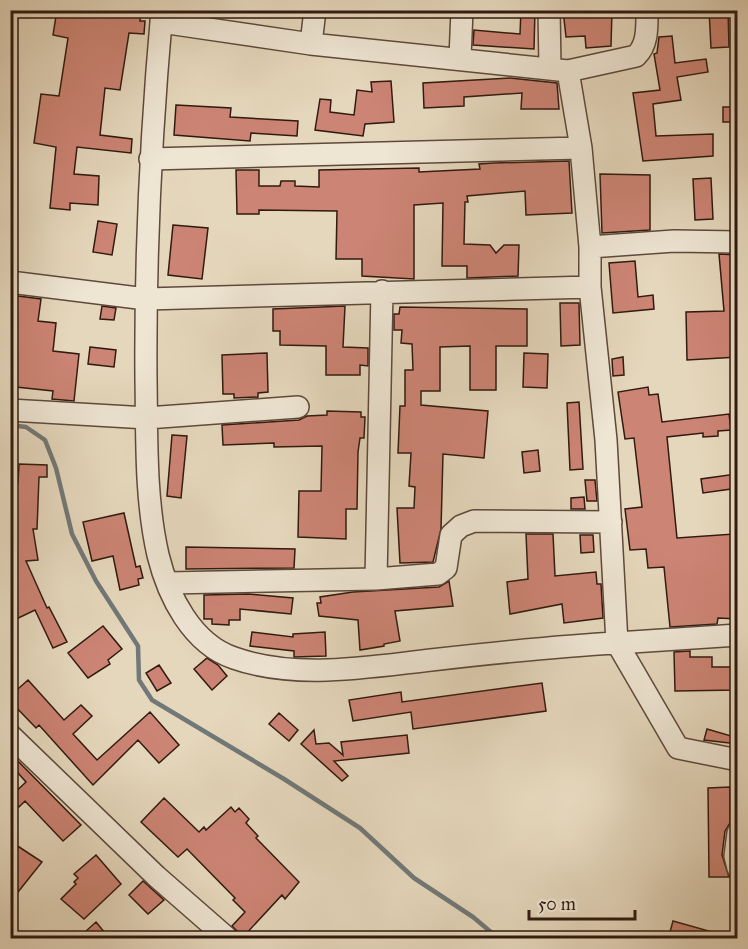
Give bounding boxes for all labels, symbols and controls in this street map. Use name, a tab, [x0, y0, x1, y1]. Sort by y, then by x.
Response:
scale bar	[529, 883, 636, 921]
text: 50 m	[538, 893, 576, 915]

